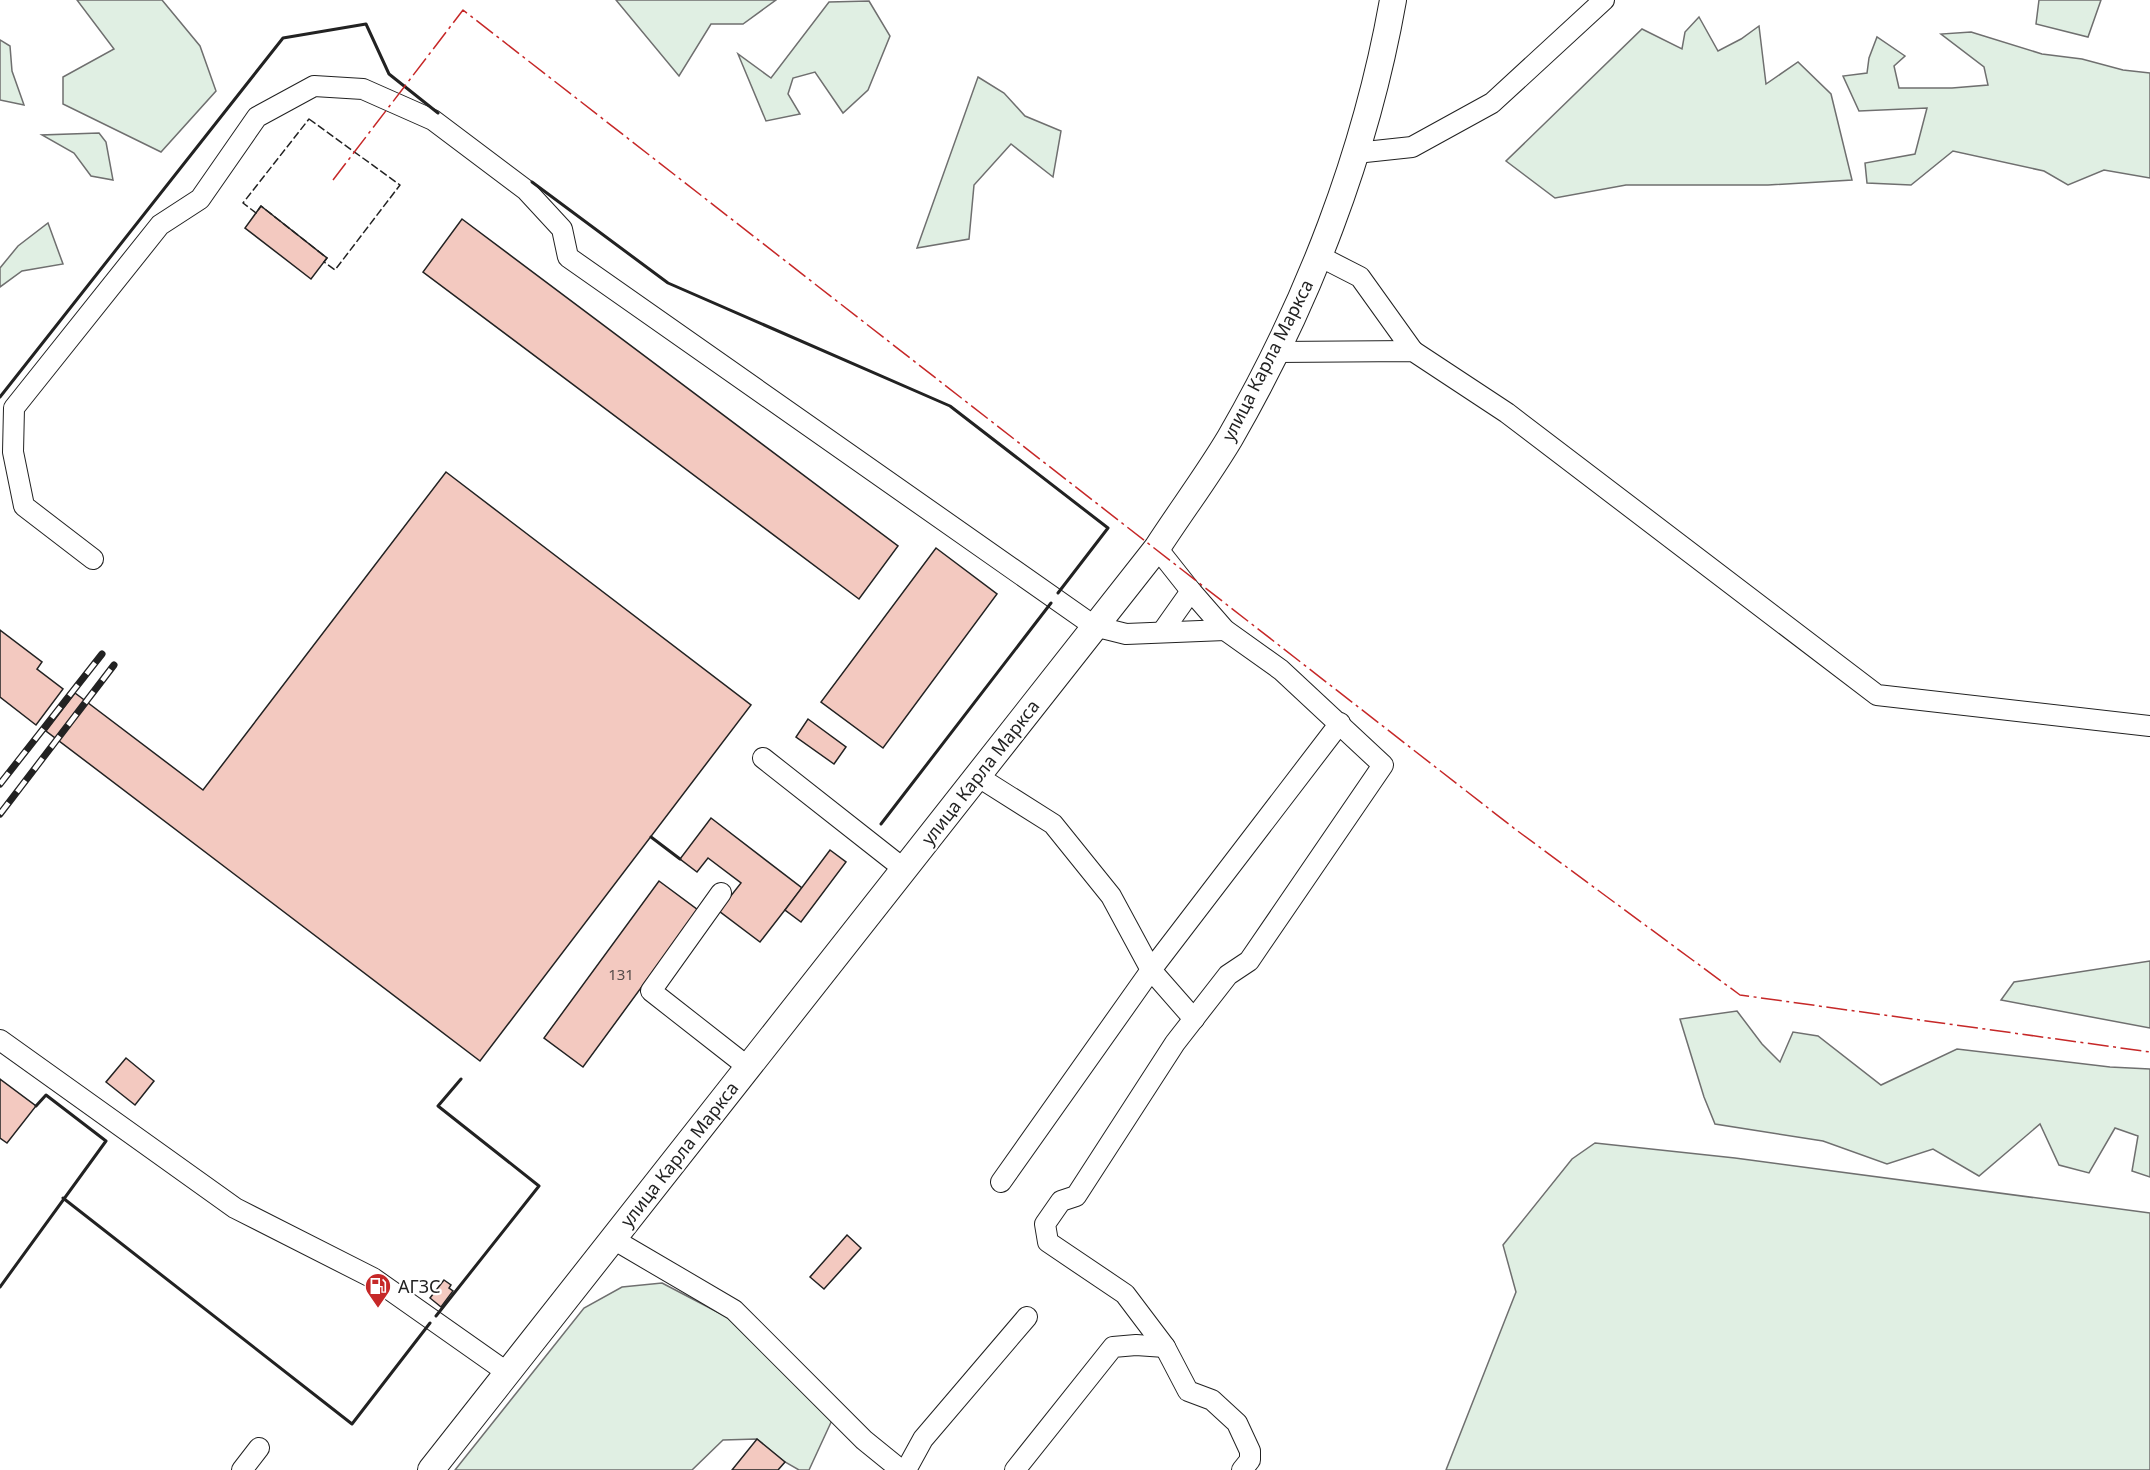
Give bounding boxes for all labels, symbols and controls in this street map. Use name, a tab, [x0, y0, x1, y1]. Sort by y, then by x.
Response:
street label: улица Карла Маркса	[1216, 275, 1318, 445]
street label: улица Карла Маркса	[916, 694, 1044, 850]
house number: 131	[608, 964, 634, 984]
street label: улица Карла Маркса	[615, 1076, 743, 1232]
fuel station icon: АГЗС	[363, 1271, 393, 1309]
place label: АГЗС	[398, 1274, 441, 1298]

